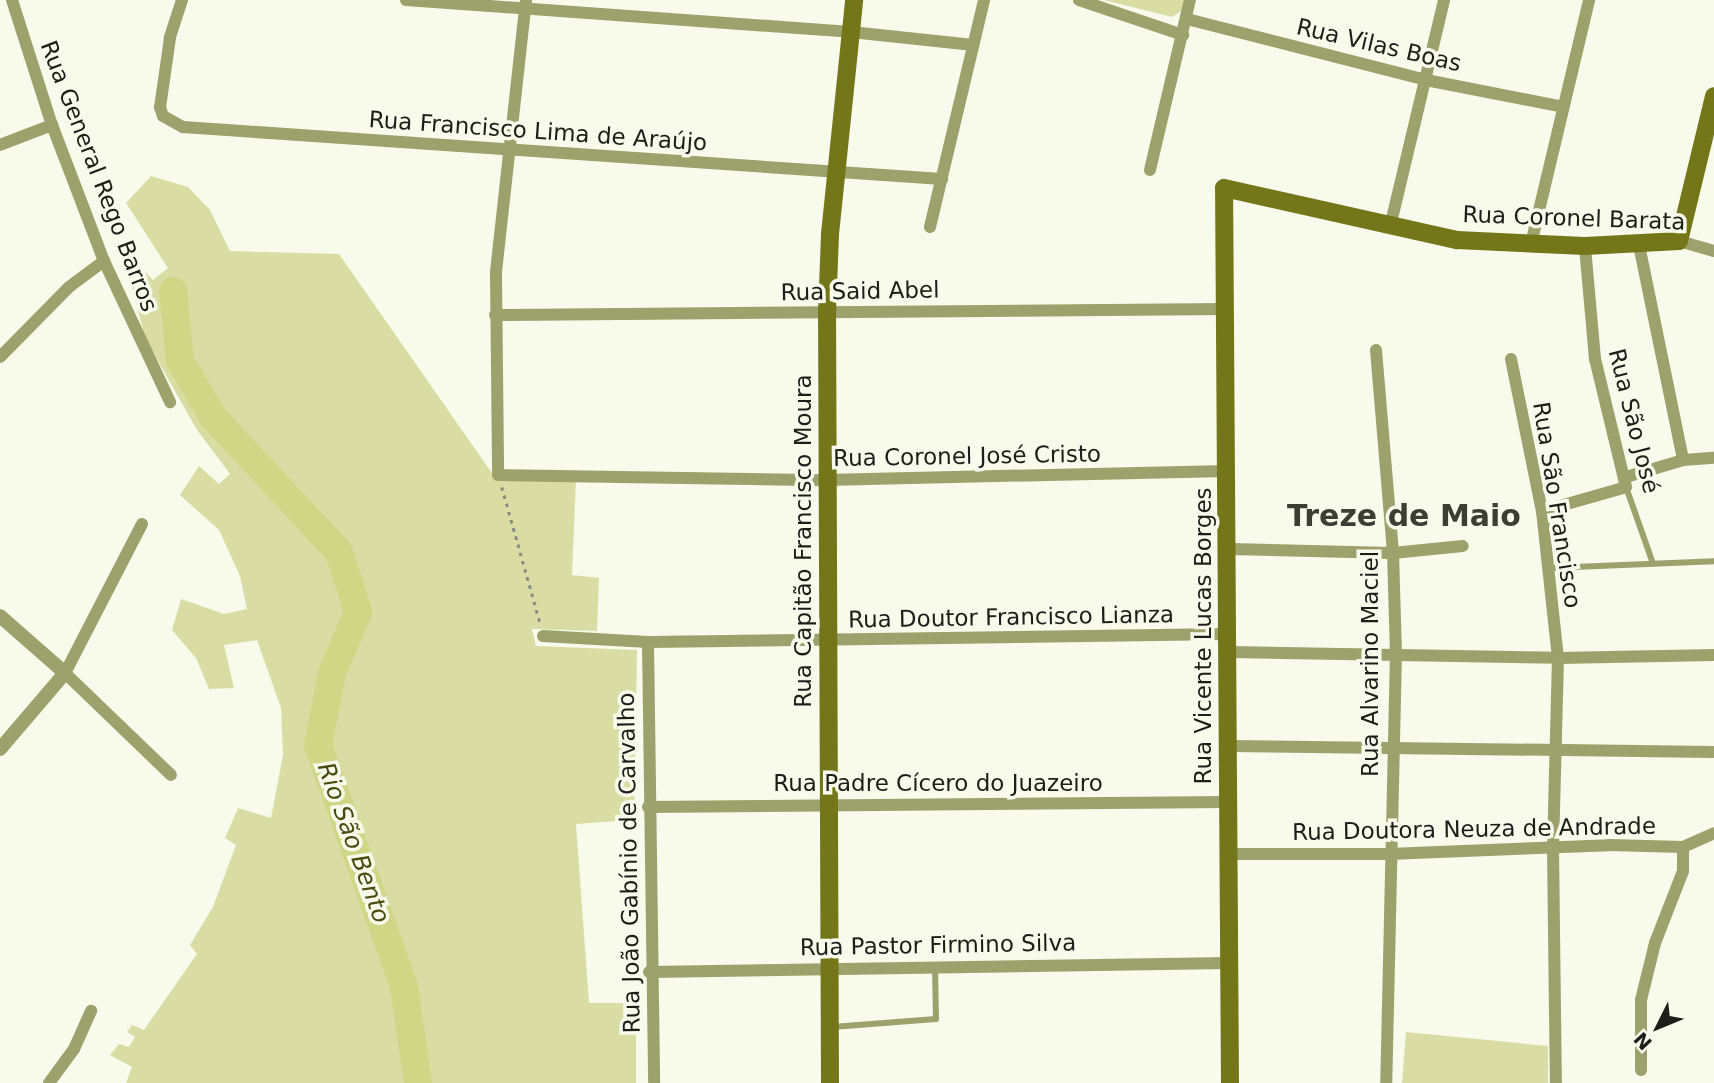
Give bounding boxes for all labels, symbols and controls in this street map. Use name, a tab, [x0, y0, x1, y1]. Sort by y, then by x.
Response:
street label: Rua Vilas Boas	[1294, 13, 1464, 77]
street label: Rua General Rego Barros	[35, 37, 163, 315]
street label: Rua Francisco Lima de Araújo	[368, 105, 708, 157]
street label: Rua Coronel Barata	[1462, 200, 1686, 236]
street label: Rua Said Abel	[780, 276, 940, 306]
street label: Rua São José	[1603, 346, 1665, 496]
street label: Rua Capitão Francisco Moura	[789, 374, 817, 708]
street label: Rua São Francisco	[1527, 400, 1587, 610]
street label: Rua Coronel José Cristo	[833, 440, 1101, 472]
street label: Rua Vicente Lucas Borges	[1189, 487, 1217, 785]
district label: Treze de Maio	[1287, 498, 1521, 534]
street label: Rua Alvarino Maciel	[1356, 551, 1384, 777]
street label: Rua Doutor Francisco Lianza	[848, 600, 1174, 634]
street label: Rua João Gabínio de Carvalho	[612, 692, 646, 1034]
water label: Rio São Bento	[311, 759, 395, 927]
street label: Rua Padre Cícero do Juazeiro	[773, 769, 1103, 797]
street label: Rua Doutora Neuza de Andrade	[1292, 812, 1656, 846]
street label: Rua Pastor Firmino Silva	[800, 929, 1076, 961]
north arrow	[1623, 992, 1693, 1062]
text: N	[1629, 1028, 1656, 1055]

